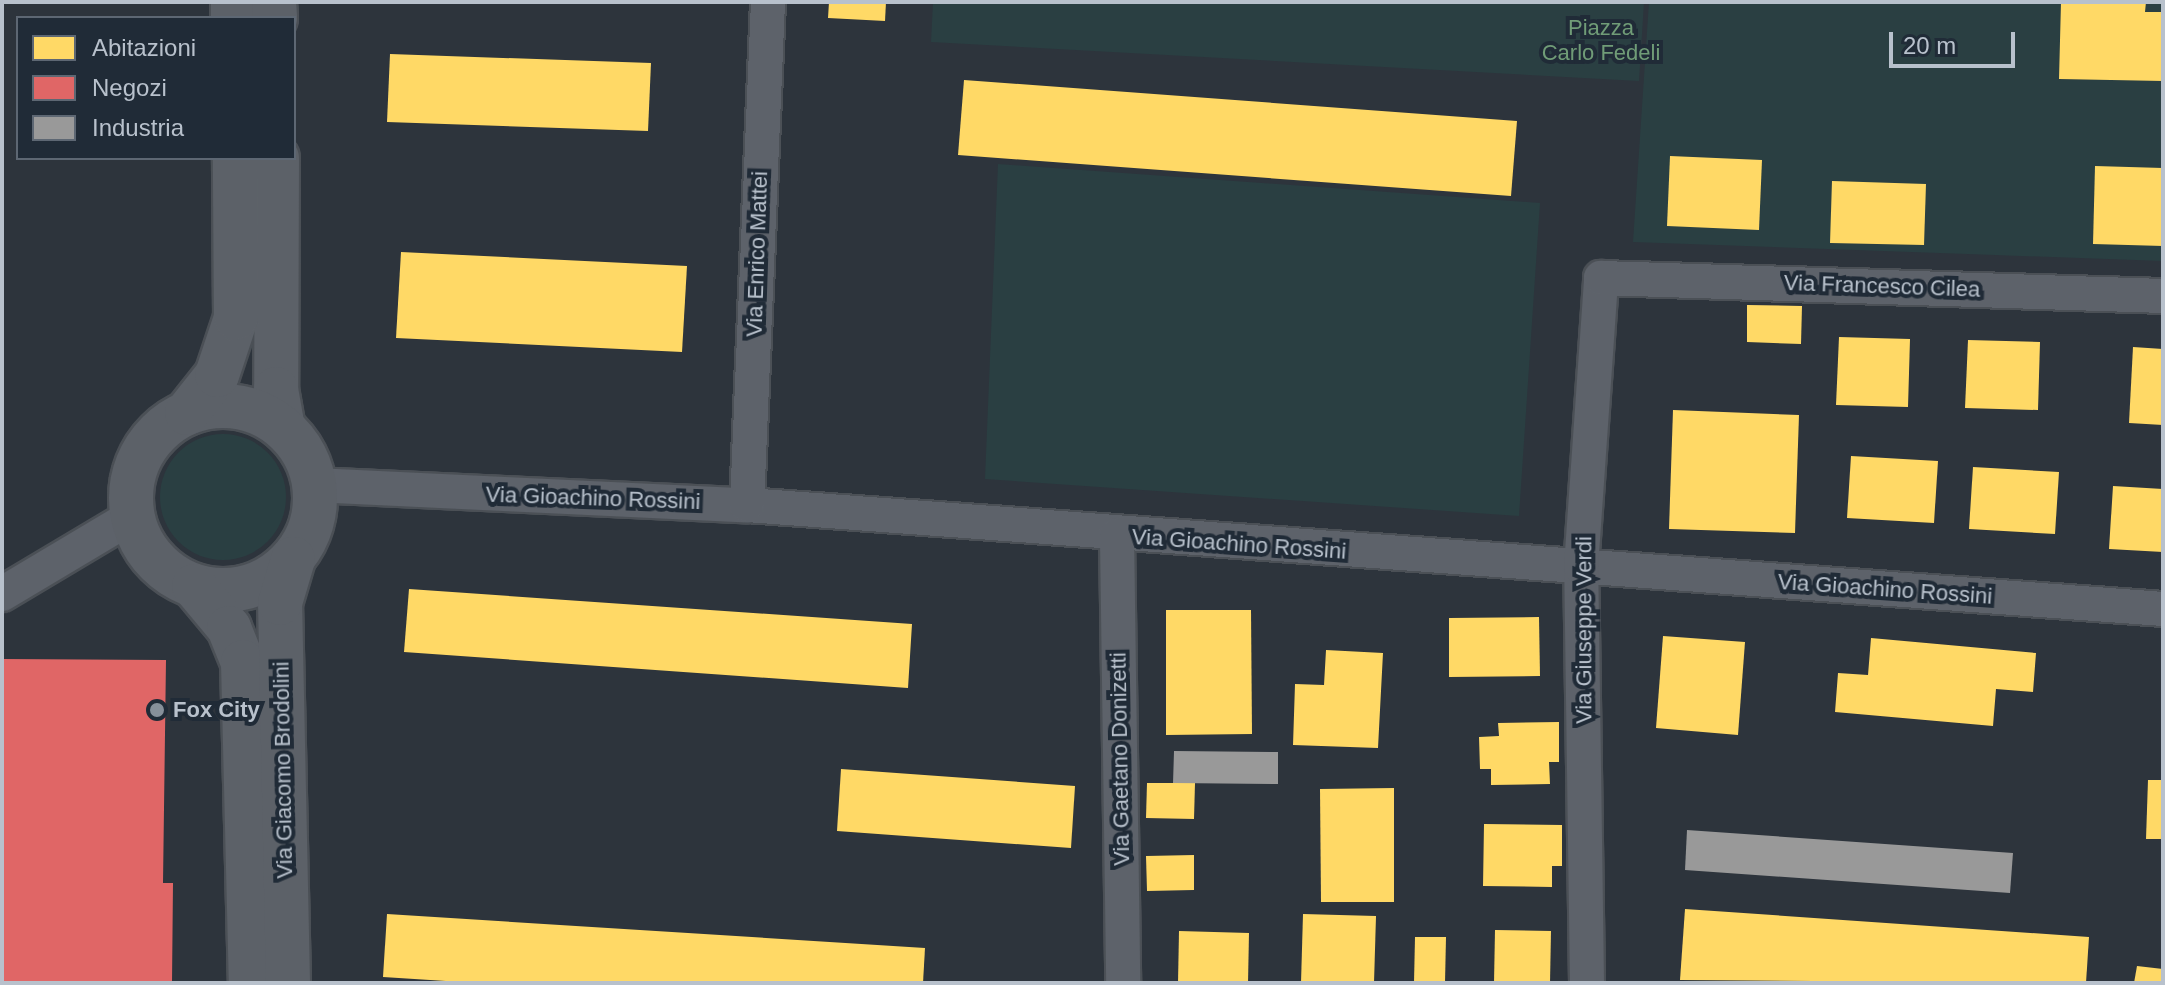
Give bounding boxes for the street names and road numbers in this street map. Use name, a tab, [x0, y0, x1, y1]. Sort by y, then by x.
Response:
street label: Via Enrico Mattei	[741, 171, 773, 337]
street label: Via Francesco Cilea	[1783, 269, 1981, 303]
street label: Via Gioachino Rossini	[485, 481, 701, 515]
street label: Via Gioachino Rossini	[1131, 523, 1347, 565]
street label: Via Giuseppe Verdi	[1571, 536, 1597, 724]
street label: Via Gioachino Rossini	[1777, 568, 1993, 610]
street label: Via Gaetano Donizetti	[1105, 652, 1135, 866]
street label: Via Giacomo Brodolini	[268, 661, 298, 879]

